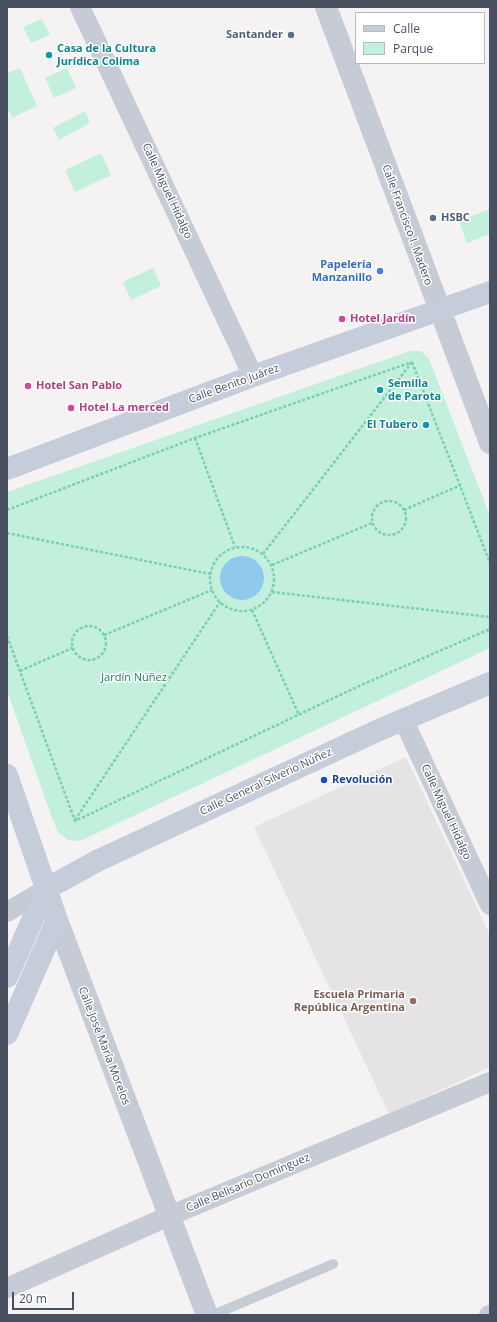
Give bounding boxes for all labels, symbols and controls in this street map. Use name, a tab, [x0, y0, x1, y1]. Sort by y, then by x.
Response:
legend	[355, 12, 485, 64]
text: Calle	[393, 20, 420, 37]
place label: Santander	[226, 28, 283, 42]
marker: Santander	[286, 30, 296, 40]
text: Parque	[393, 40, 433, 57]
place label: Casa de la Cultura Jurídica Colima	[57, 42, 156, 68]
marker: Casa de la Cultura Jurídica Colima	[44, 50, 54, 60]
street label: Calle Miguel Hidalgo	[139, 141, 195, 241]
street label: Calle Francisco I. Madero	[379, 163, 435, 287]
place label: HSBC	[441, 211, 470, 225]
marker: HSBC	[428, 213, 438, 223]
place label: Papelería Manzanillo	[312, 258, 372, 284]
marker: Papelería Manzanillo	[375, 266, 385, 276]
place label: Hotel Jardín	[350, 312, 416, 326]
marker: Hotel Jardín	[337, 314, 347, 324]
street label: Calle Benito Juárez	[187, 361, 281, 407]
place label: Semilla de Parota	[388, 377, 441, 403]
place label: Hotel San Pablo	[36, 379, 122, 393]
marker: Hotel San Pablo	[23, 381, 33, 391]
marker: Semilla de Parota	[375, 385, 385, 395]
place label: Hotel La merced	[79, 401, 169, 415]
marker: Hotel La merced	[66, 403, 76, 413]
place label: El Tubero	[367, 418, 418, 432]
marker: El Tubero	[421, 420, 431, 430]
park label: Jardín Núñez	[101, 671, 167, 685]
street label: Calle General Silverio Núñez	[198, 746, 334, 818]
street label: Calle Miguel Hidalgo	[418, 762, 474, 862]
place label: Revolución	[332, 773, 392, 787]
marker: Revolución	[319, 775, 329, 785]
street label: Calle José María Morelos	[75, 985, 133, 1107]
place label: Escuela Primaria República Argentina	[294, 988, 405, 1014]
marker: Escuela Primaria República Argentina	[408, 996, 418, 1006]
street label: Calle Belisario Domínguez	[184, 1151, 312, 1215]
scale bar	[14, 1284, 76, 1310]
text: 20 m	[19, 1290, 47, 1307]

